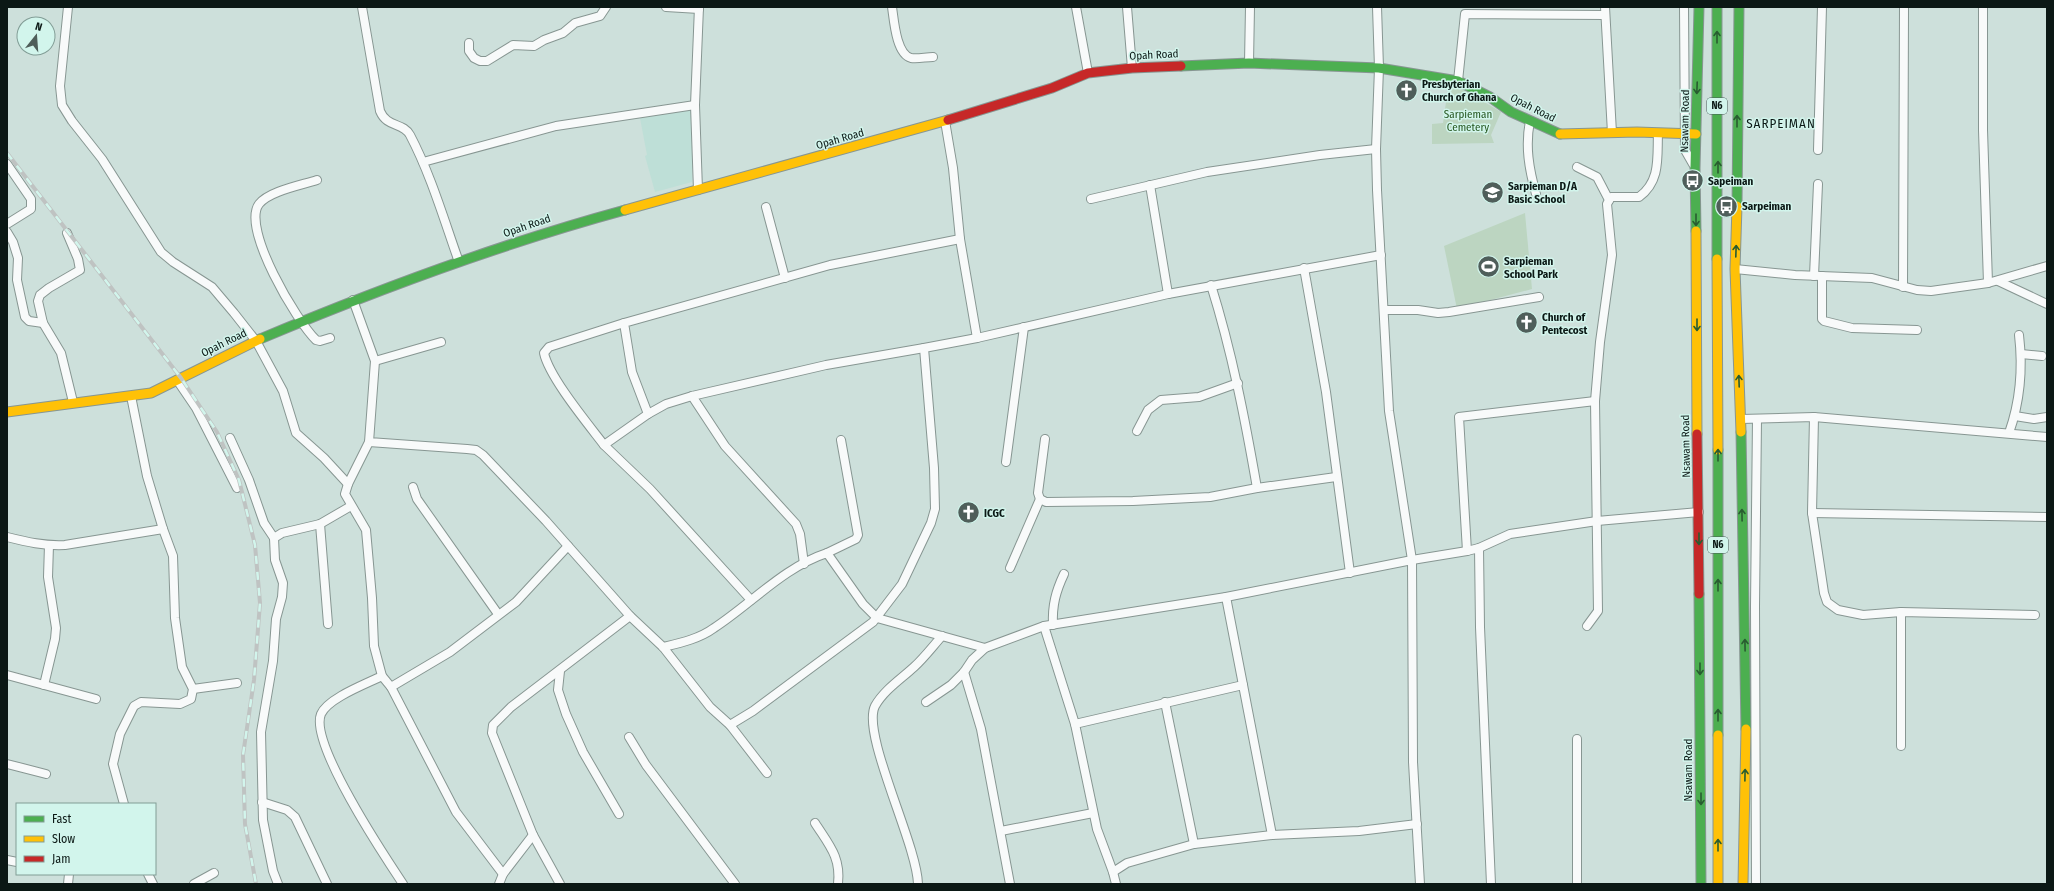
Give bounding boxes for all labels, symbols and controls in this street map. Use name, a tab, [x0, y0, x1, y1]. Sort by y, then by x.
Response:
north arrow	[16, 16, 56, 56]
text: N	[34, 20, 44, 34]
one-way arrow	[1713, 31, 1721, 44]
street label: Opah Road	[1129, 47, 1179, 63]
church icon: Presbyterian Church of Ghana	[1393, 77, 1419, 103]
place label: Presbyterian Church of Ghana	[1422, 78, 1497, 104]
one-way arrow	[1694, 81, 1701, 94]
street label: Nsawam Road	[1678, 89, 1692, 153]
street label: Opah Road	[1508, 91, 1558, 125]
road number: N6	[1707, 98, 1727, 114]
park label: Sarpieman Cemetery	[1444, 108, 1492, 134]
one-way arrow	[1733, 115, 1741, 128]
district label: SARPEIMAN	[1746, 116, 1816, 131]
street label: Opah Road	[815, 126, 865, 152]
one-way arrow	[1714, 161, 1722, 174]
bus stop icon: Sapeiman	[1679, 168, 1705, 194]
place label: Sapeiman	[1708, 175, 1753, 188]
school or university icon: Sarpieman D/A Basic School	[1480, 179, 1506, 205]
place label: Sarpieman D/A Basic School	[1508, 180, 1578, 206]
bus stop icon: Sarpeiman	[1713, 193, 1739, 219]
place label: Sarpeiman	[1742, 200, 1791, 213]
street label: Opah Road	[502, 212, 552, 240]
one-way arrow	[1692, 213, 1700, 226]
one-way arrow	[1732, 245, 1739, 258]
sports icon: Sarpieman School Park	[1476, 254, 1502, 280]
place label: Sarpieman School Park	[1504, 255, 1558, 281]
church icon: Church of Pentecost	[1513, 310, 1539, 336]
place label: Church of Pentecost	[1542, 311, 1588, 337]
one-way arrow	[1693, 318, 1701, 331]
street label: Opah Road	[199, 326, 249, 360]
one-way arrow	[1735, 375, 1743, 388]
street label: Nsawam Road	[1679, 414, 1693, 478]
one-way arrow	[1714, 449, 1722, 462]
church icon: ICGC	[955, 500, 981, 526]
place label: ICGC	[984, 507, 1005, 520]
one-way arrow	[1739, 509, 1746, 522]
one-way arrow	[1695, 532, 1703, 545]
road number: N6	[1708, 537, 1728, 553]
one-way arrow	[1714, 579, 1722, 592]
one-way arrow	[1741, 639, 1749, 652]
one-way arrow	[1696, 662, 1704, 675]
one-way arrow	[1714, 709, 1722, 722]
street label: Nsawam Road	[1682, 739, 1695, 801]
one-way arrow	[1741, 769, 1749, 782]
one-way arrow	[1697, 792, 1705, 805]
legend	[16, 803, 156, 875]
text: Fast	[52, 812, 71, 826]
text: Slow	[52, 832, 75, 846]
one-way arrow	[1714, 839, 1722, 852]
text: Jam	[52, 852, 70, 866]

